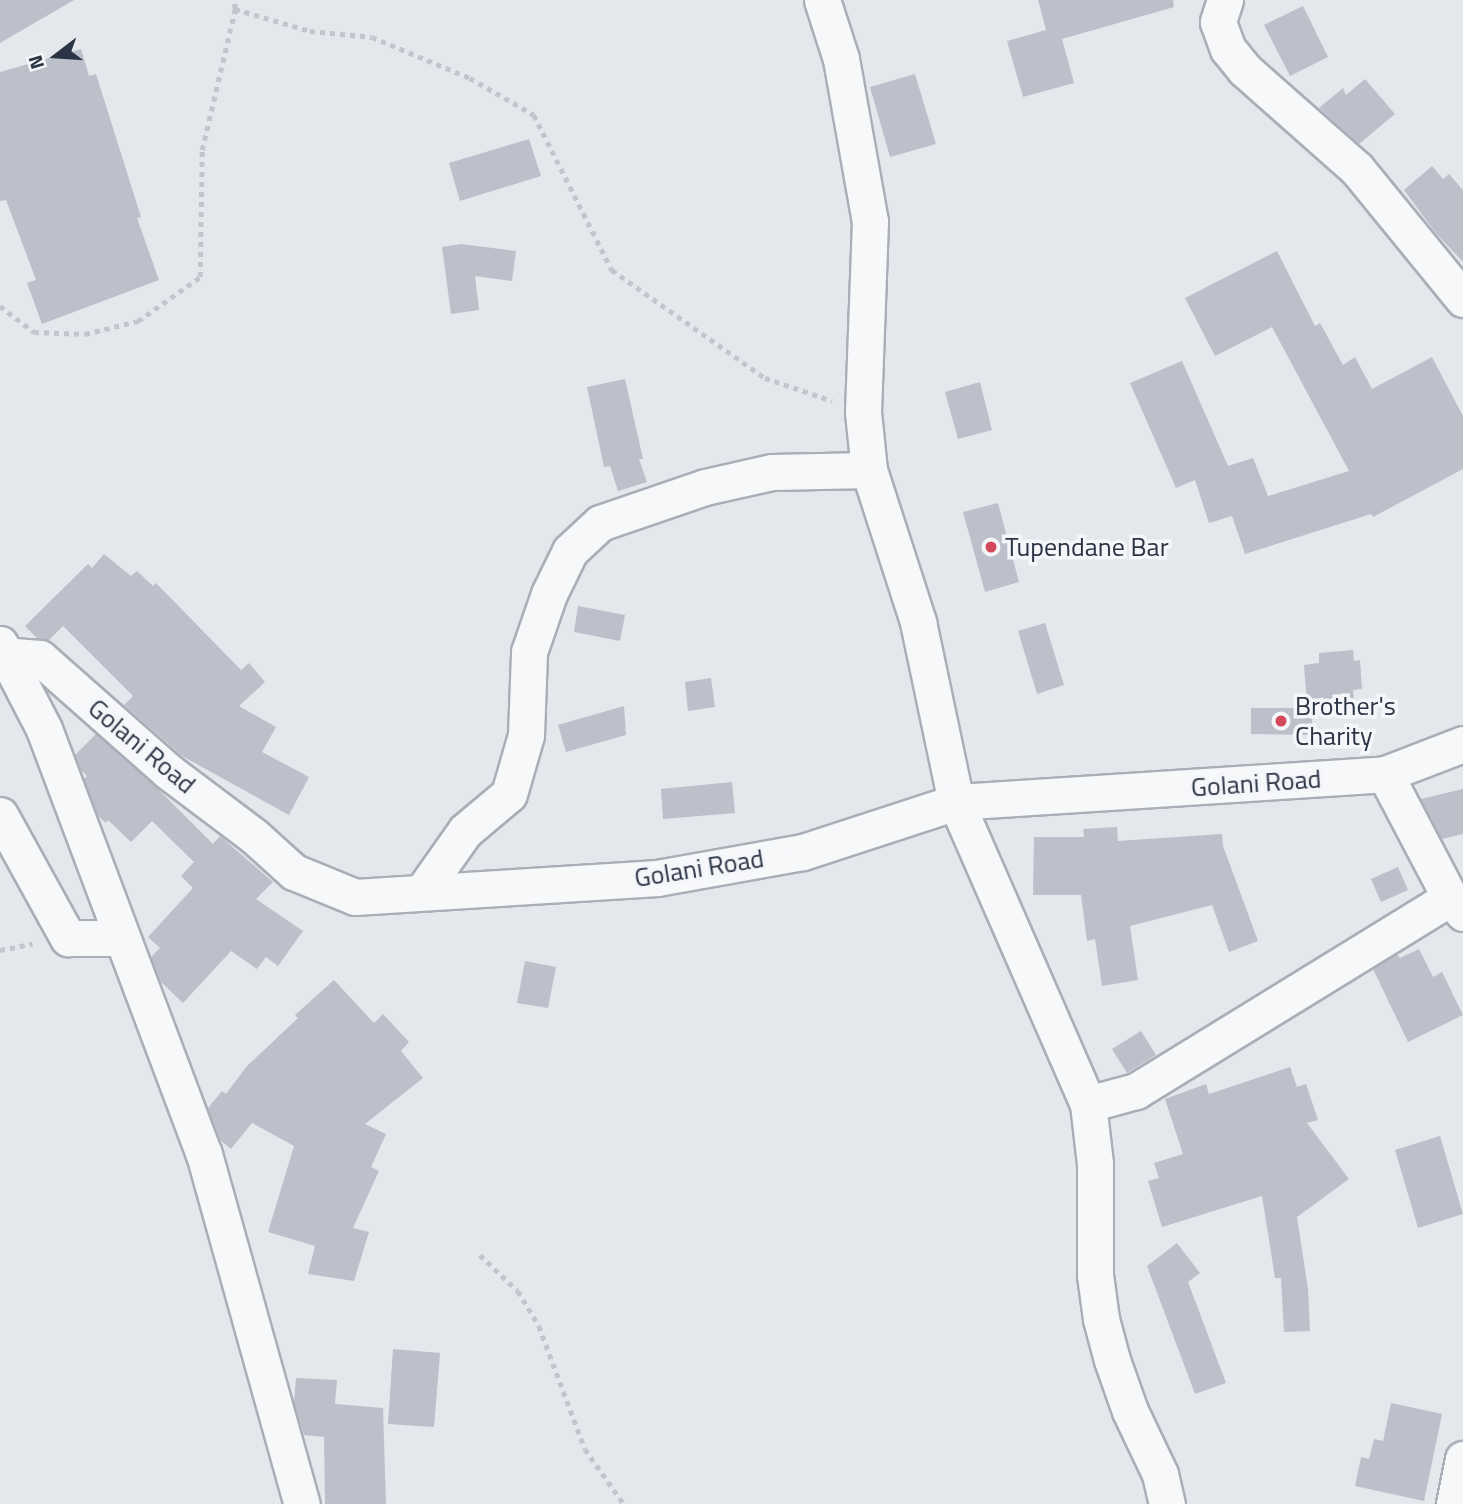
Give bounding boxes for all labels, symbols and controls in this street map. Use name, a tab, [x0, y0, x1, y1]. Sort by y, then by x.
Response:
north arrow	[21, 21, 91, 91]
text: N	[20, 52, 51, 73]
place label: Tupendane Bar	[1005, 531, 1169, 563]
marker: Tupendane Bar	[983, 539, 999, 555]
place label: Brother's Charity	[1295, 690, 1396, 752]
street label: Golani Road	[82, 692, 202, 800]
marker: Brother's Charity	[1273, 713, 1289, 729]
street label: Golani Road	[1190, 763, 1322, 803]
street label: Golani Road	[632, 842, 766, 894]

